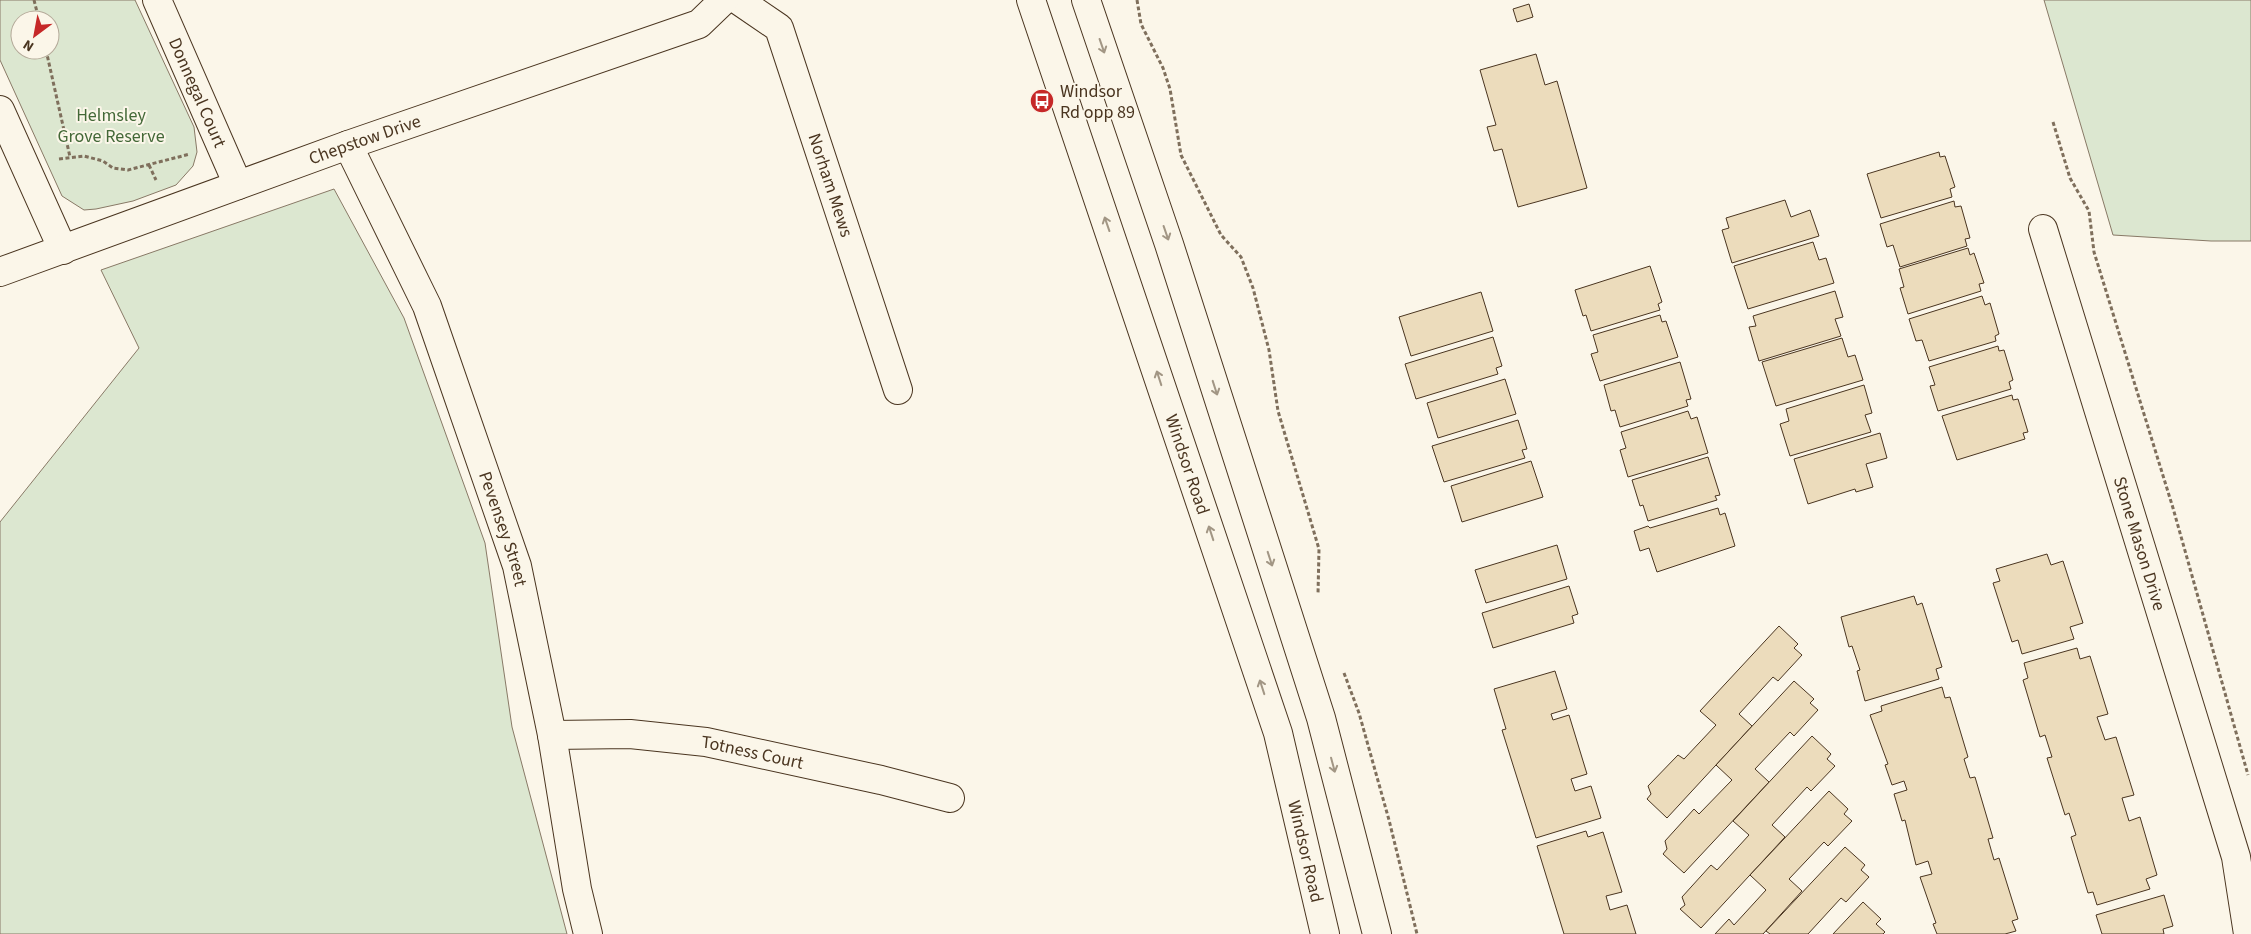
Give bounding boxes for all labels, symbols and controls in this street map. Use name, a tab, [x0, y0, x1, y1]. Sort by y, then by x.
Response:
north arrow	[10, 10, 60, 60]
text: N	[19, 34, 38, 56]
street label: Donnegal Court	[162, 34, 232, 152]
one-way arrow	[1097, 38, 1107, 54]
place label: Windsor Rd opp 89	[1060, 79, 1135, 125]
bus stop icon: Windsor Rd opp 89	[1029, 88, 1055, 114]
park label: Helmsley Grove Reserve	[57, 103, 165, 149]
street label: Chepstow Drive	[305, 109, 424, 171]
street label: Norham Mews	[801, 130, 859, 240]
one-way arrow	[1102, 217, 1112, 233]
one-way arrow	[1162, 225, 1171, 240]
one-way arrow	[1154, 371, 1163, 387]
one-way arrow	[1211, 379, 1221, 395]
street label: Windsor Road	[1159, 411, 1215, 518]
street label: Pevensey Street	[472, 468, 533, 589]
street label: Stone Mason Drive	[2107, 473, 2172, 614]
one-way arrow	[1205, 525, 1215, 541]
one-way arrow	[1266, 551, 1275, 566]
one-way arrow	[1257, 679, 1266, 695]
street label: Totness Court	[700, 730, 806, 776]
one-way arrow	[1329, 757, 1338, 773]
street label: Windsor Road	[1281, 798, 1329, 905]

